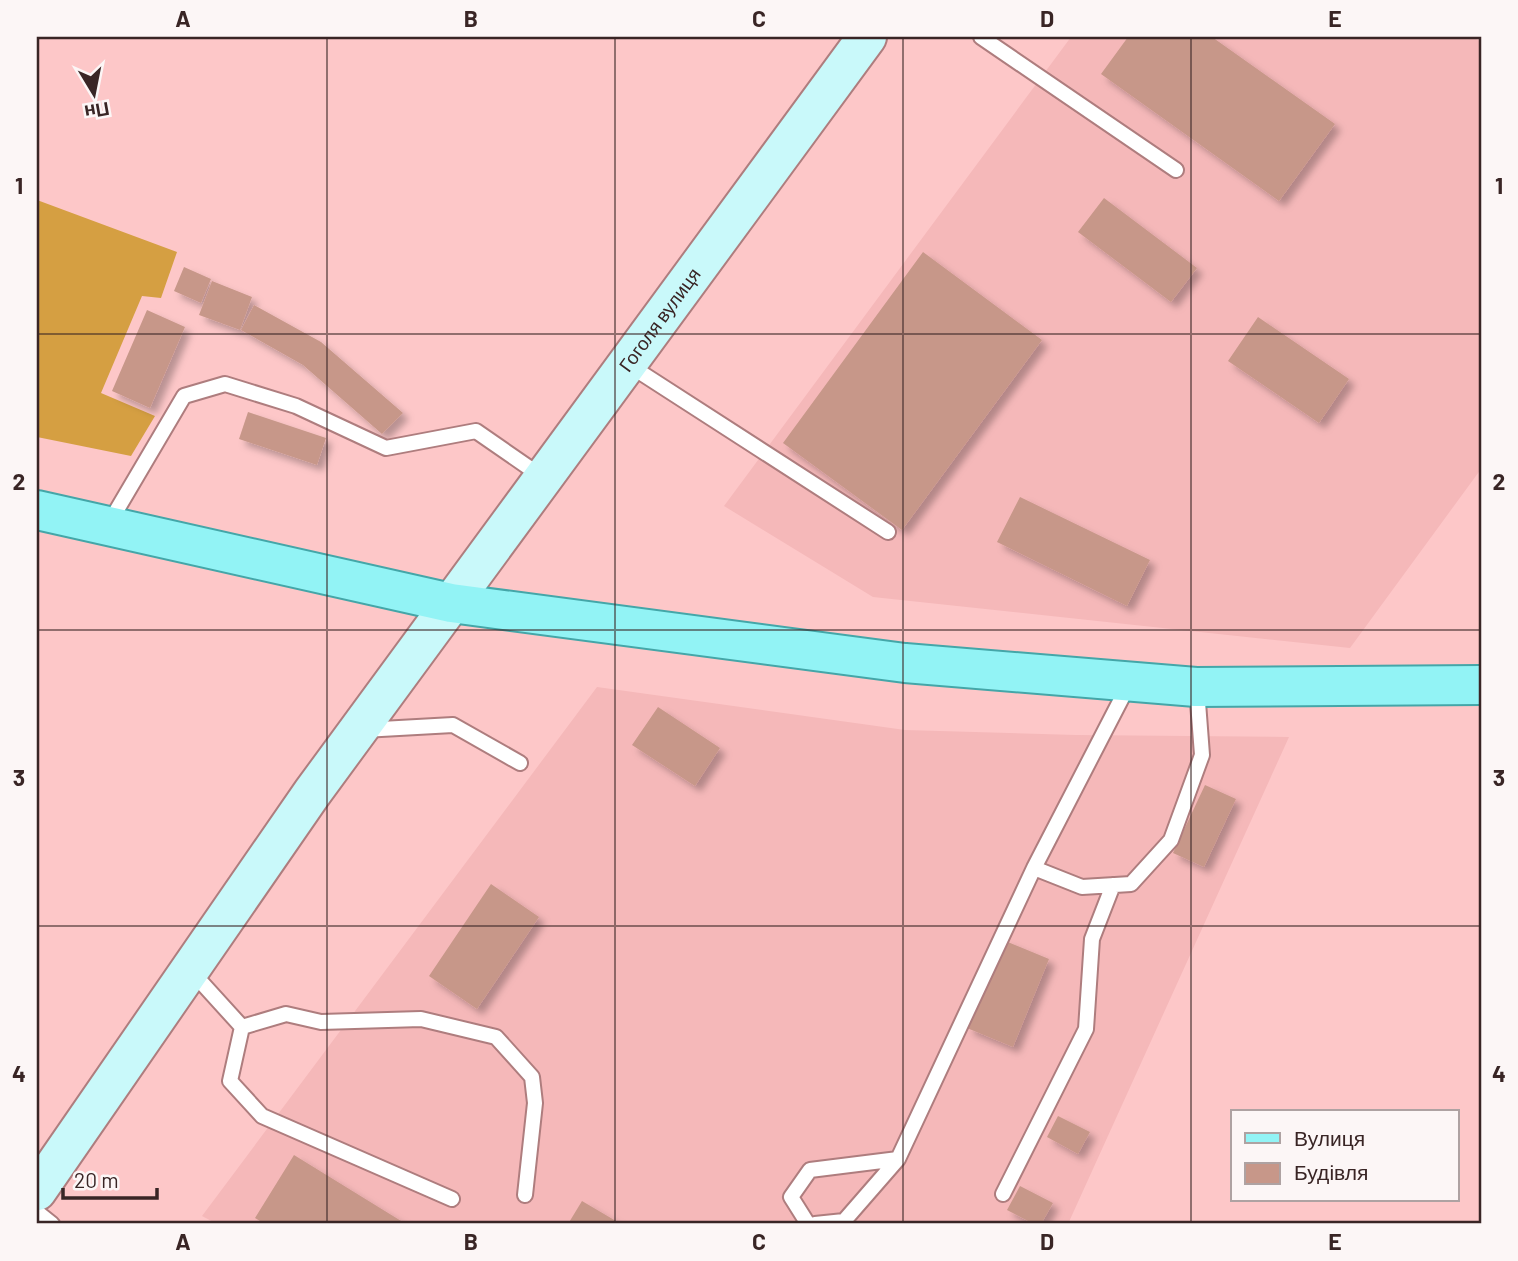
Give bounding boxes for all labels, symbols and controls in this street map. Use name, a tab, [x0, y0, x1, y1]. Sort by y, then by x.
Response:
text: A	[175, 4, 191, 32]
text: B	[464, 4, 478, 32]
text: C	[752, 4, 766, 32]
text: D	[1040, 4, 1054, 32]
text: E	[1328, 4, 1342, 32]
north arrow	[60, 60, 130, 130]
text: Пн	[83, 98, 111, 125]
text: 1	[15, 171, 23, 199]
text: 1	[1495, 171, 1503, 199]
street label: Гоголя вулиця	[613, 263, 705, 376]
text: 2	[13, 467, 25, 495]
text: 2	[1493, 467, 1505, 495]
text: 3	[13, 763, 25, 791]
text: 3	[1493, 763, 1505, 791]
text: 4	[12, 1059, 26, 1087]
text: 4	[1492, 1059, 1506, 1087]
legend	[1231, 1110, 1458, 1202]
text: Вулиця	[1294, 1125, 1365, 1150]
scale bar	[63, 1156, 158, 1200]
text: Будівля	[1294, 1159, 1368, 1184]
text: 20 m	[74, 1167, 119, 1192]
text: A	[175, 1227, 191, 1255]
text: B	[464, 1227, 478, 1255]
text: C	[752, 1227, 766, 1255]
text: D	[1040, 1227, 1054, 1255]
text: E	[1328, 1227, 1342, 1255]

